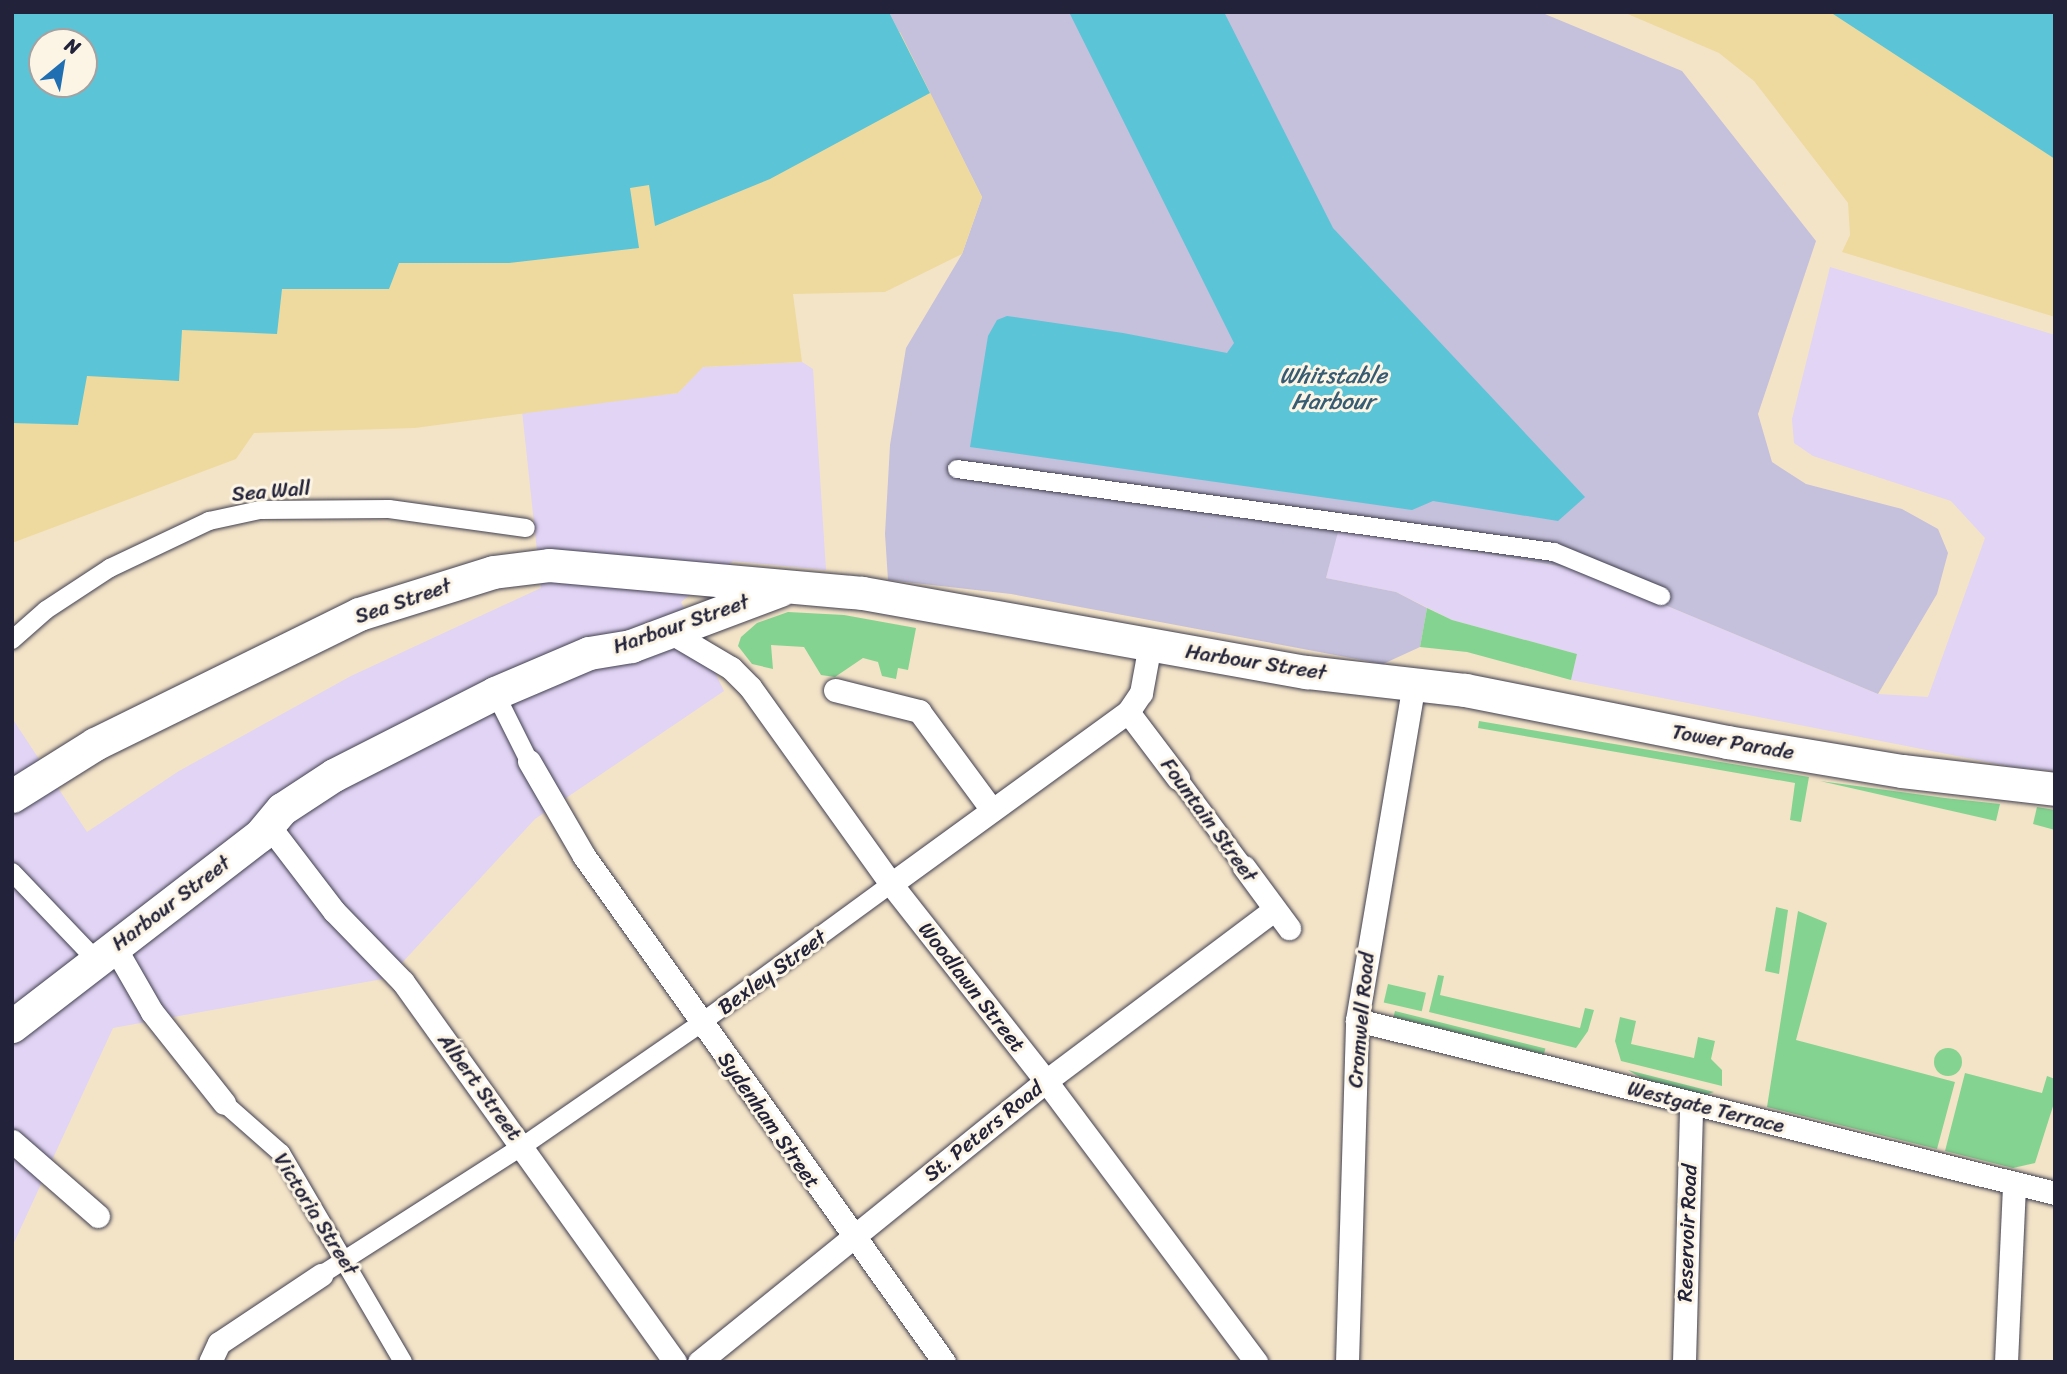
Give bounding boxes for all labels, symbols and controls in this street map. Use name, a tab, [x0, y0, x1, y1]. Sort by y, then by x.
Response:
north arrow	[28, 28, 98, 98]
text: N	[59, 29, 87, 64]
water label: Whitstable Harbour	[1279, 362, 1387, 416]
street label: Sea Wall	[231, 475, 311, 507]
street label: Sea Street	[351, 573, 455, 629]
street label: Harbour Street	[610, 589, 752, 659]
street label: Harbour Street	[1184, 638, 1328, 686]
street label: Tower Parade	[1670, 719, 1796, 765]
street label: Fountain Street	[1155, 753, 1263, 887]
street label: Harbour Street	[107, 850, 235, 956]
street label: Woodlawn Street	[914, 917, 1030, 1057]
street label: Bexley Street	[712, 924, 832, 1020]
street label: Cromwell Road	[1343, 951, 1379, 1089]
street label: Albert Street	[433, 1029, 527, 1145]
street label: Sydenham Street	[712, 1047, 826, 1193]
street label: St. Peters Road	[919, 1075, 1047, 1187]
street label: Westgate Terrace	[1625, 1075, 1787, 1139]
street label: Victoria Street	[268, 1148, 364, 1280]
street label: Reservoir Road	[1672, 1164, 1702, 1302]

